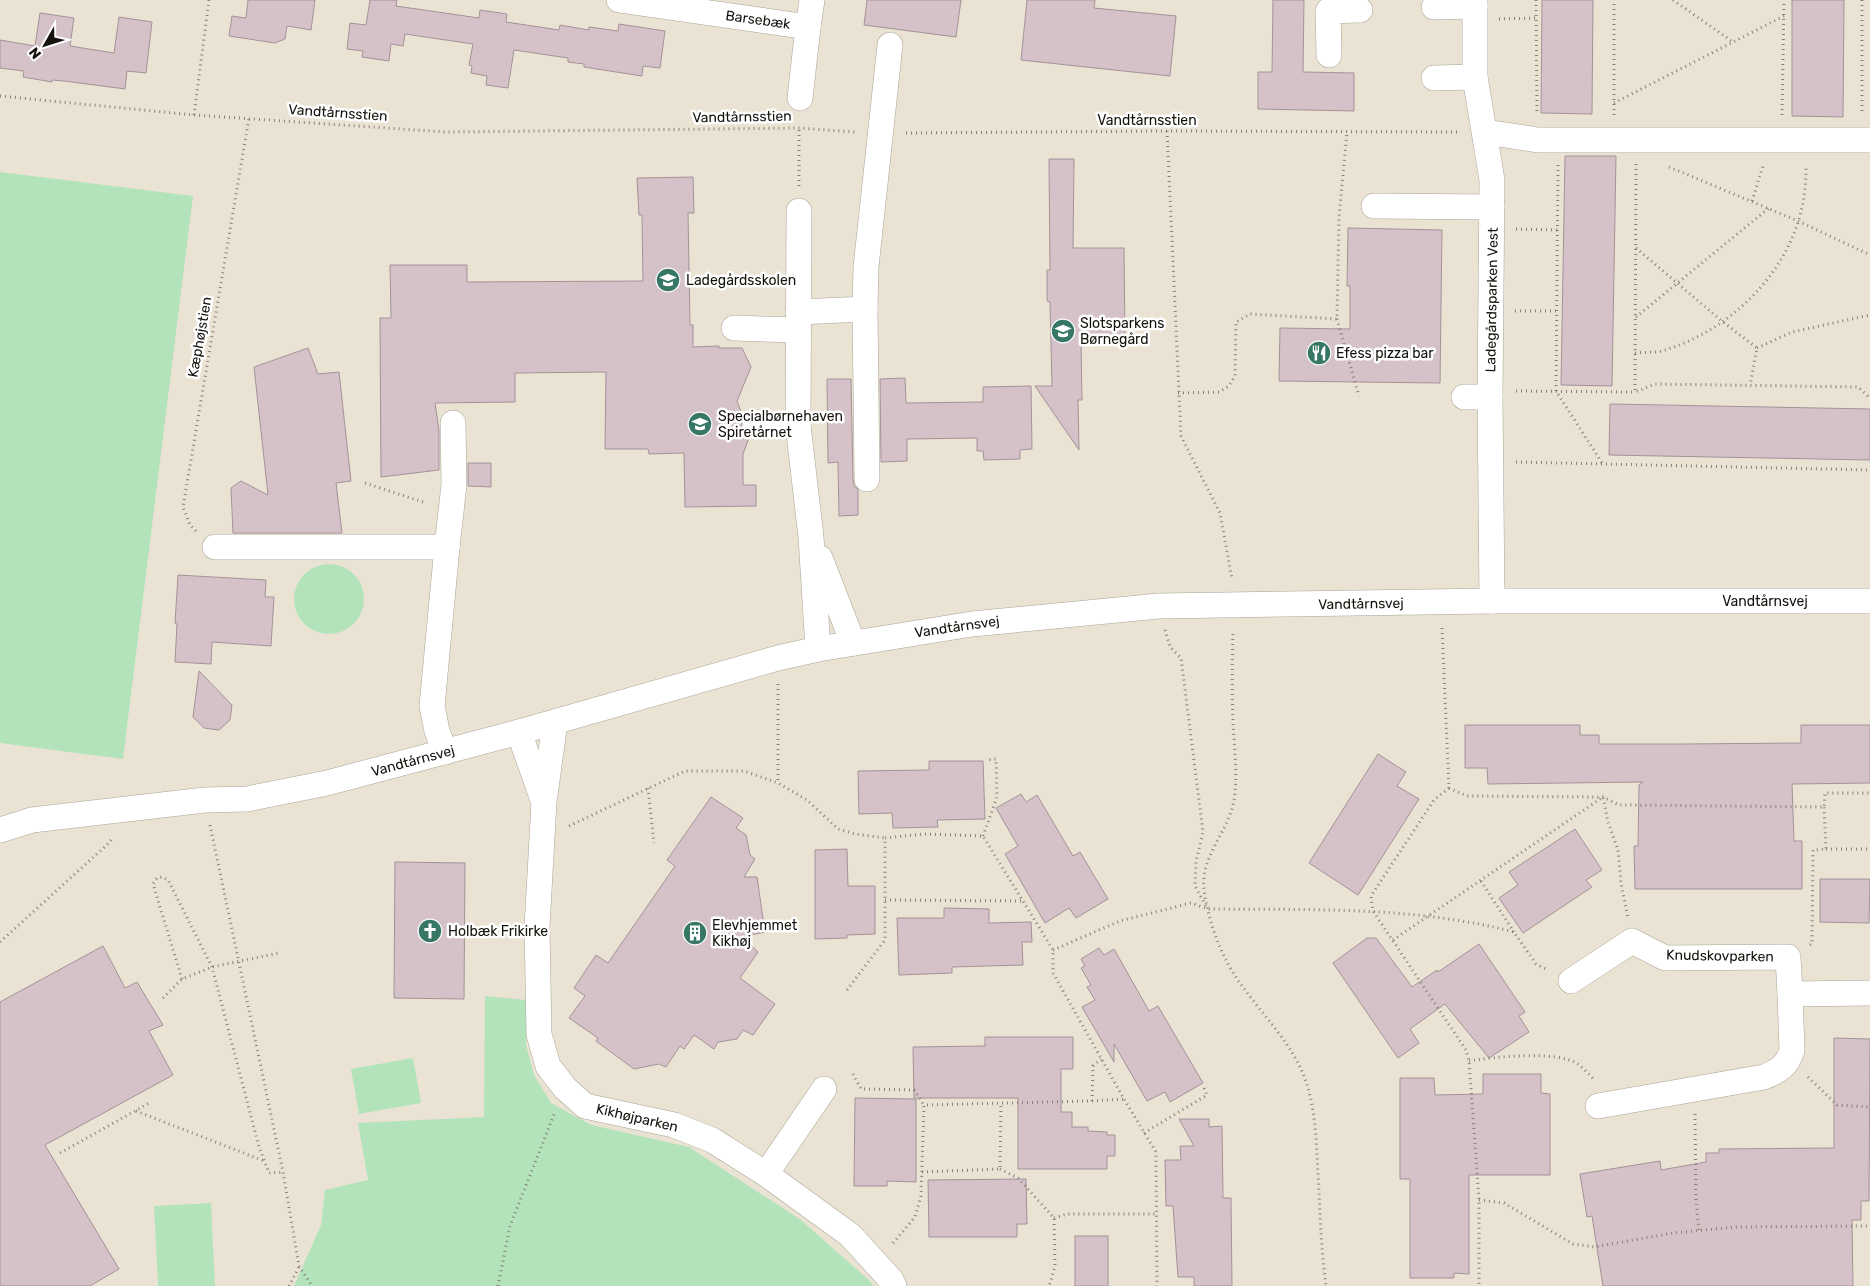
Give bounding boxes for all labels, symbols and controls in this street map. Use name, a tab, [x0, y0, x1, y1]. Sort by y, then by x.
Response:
street label: Barsebæk	[724, 7, 792, 33]
north arrow	[20, 20, 70, 70]
text: N	[26, 44, 45, 62]
street label: Vandtårnsstien	[288, 101, 388, 125]
street label: Vandtårnsstien	[692, 108, 792, 126]
street label: Vandtårnsstien	[1097, 112, 1197, 129]
street label: Ladegårdsparken Vest	[1482, 227, 1502, 373]
school or university icon: Ladegårdsskolen	[655, 267, 681, 293]
place label: Ladegårdsskolen	[686, 272, 796, 289]
street label: Kæphøjstien	[185, 295, 215, 379]
place label: Slotsparkens Børnegård	[1080, 315, 1164, 348]
school or university icon: Slotsparkens Børnegård	[1050, 318, 1076, 344]
restaurant icon: Efess pizza bar	[1306, 340, 1332, 366]
place label: Efess pizza bar	[1336, 345, 1434, 362]
place label: Specialbørnehaven Spiretårnet	[718, 408, 843, 441]
school or university icon: Specialbørnehaven Spiretårnet	[687, 411, 713, 437]
street label: Vandtårnsvej	[1722, 593, 1808, 610]
street label: Vandtårnsvej	[1318, 595, 1404, 613]
street label: Vandtårnsvej	[913, 613, 1001, 641]
street label: Vandtårnsvej	[369, 742, 457, 780]
place label: Elevhjemmet Kikhøj	[712, 917, 798, 950]
church icon: Holbæk Frikirke	[417, 918, 443, 944]
building icon: Elevhjemmet Kikhøj	[682, 920, 708, 946]
place label: Holbæk Frikirke	[448, 923, 548, 940]
street label: Knudskovparken	[1666, 947, 1774, 965]
street label: Kikhøjparken	[594, 1100, 680, 1136]

